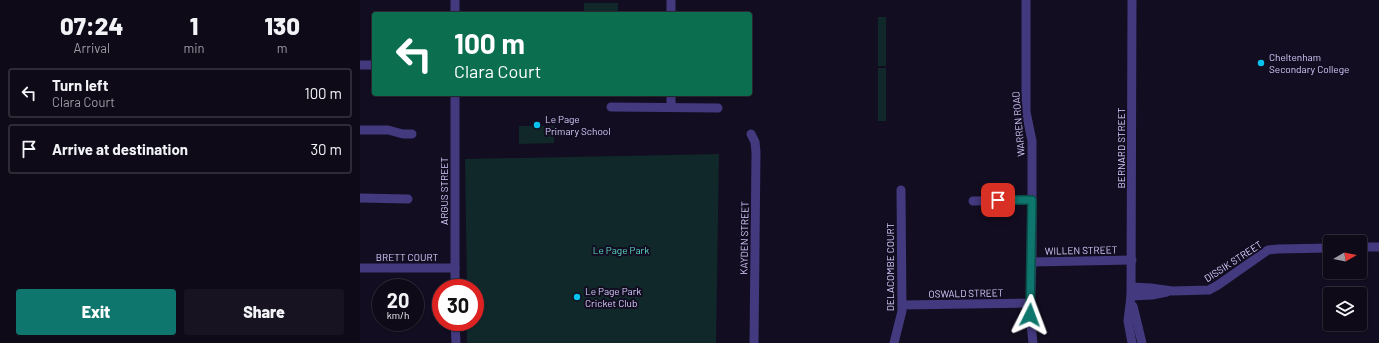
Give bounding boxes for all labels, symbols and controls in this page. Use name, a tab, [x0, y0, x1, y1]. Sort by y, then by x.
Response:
text: 07:24	[60, 11, 123, 40]
text: 1	[190, 11, 198, 40]
text: 130	[265, 11, 300, 40]
text: 100 m	[454, 26, 525, 60]
icon: left	[388, 28, 440, 80]
text: Arrival	[74, 40, 110, 56]
text: min	[183, 40, 205, 56]
text: m	[277, 40, 288, 56]
place label: Cheltenham Secondary College	[1269, 51, 1349, 75]
marker: Cheltenham Secondary College	[1256, 58, 1266, 68]
text: Clara Court	[454, 60, 541, 82]
text: Turn left	[52, 76, 108, 94]
icon: left	[18, 82, 40, 104]
text: 100 m	[304, 84, 342, 102]
street label: WARREN ROAD	[1009, 91, 1027, 157]
text: Clara Court	[52, 94, 115, 110]
street label: BERNARD STREET	[1115, 107, 1127, 188]
place label: Le Page Primary School	[545, 113, 611, 137]
marker: Le Page Primary School	[532, 120, 542, 130]
icon: arrive	[18, 138, 40, 160]
text: Arrive at destination	[52, 140, 188, 158]
text: 30 m	[310, 140, 342, 158]
street label: ARGUS STREET	[438, 157, 450, 225]
pin	[981, 183, 1015, 217]
icon: arrive	[987, 189, 1009, 211]
street label: KAYDEN STREET	[737, 201, 751, 275]
street label: DELACOMBE COURT	[884, 222, 896, 311]
north arrow	[1323, 235, 1367, 279]
map controls	[1323, 235, 1367, 331]
street label: DISSIK STREET	[1202, 238, 1264, 284]
street label: WILLEN STREET	[1045, 243, 1118, 257]
park label: Le Page Park	[593, 244, 649, 256]
street label: BRETT COURT	[376, 251, 439, 263]
speed limit sign: 30	[432, 279, 484, 331]
place label: Le Page Park Cricket Club	[585, 285, 641, 309]
street label: OSWALD STREET	[928, 286, 1004, 300]
button: layers	[1323, 287, 1367, 331]
text: 20	[387, 288, 409, 312]
button: Exit	[16, 289, 176, 335]
button: Share	[184, 289, 344, 335]
marker: Le Page Park Cricket Club	[572, 292, 582, 302]
position arrow	[1009, 294, 1051, 336]
text: km/h	[387, 309, 409, 321]

